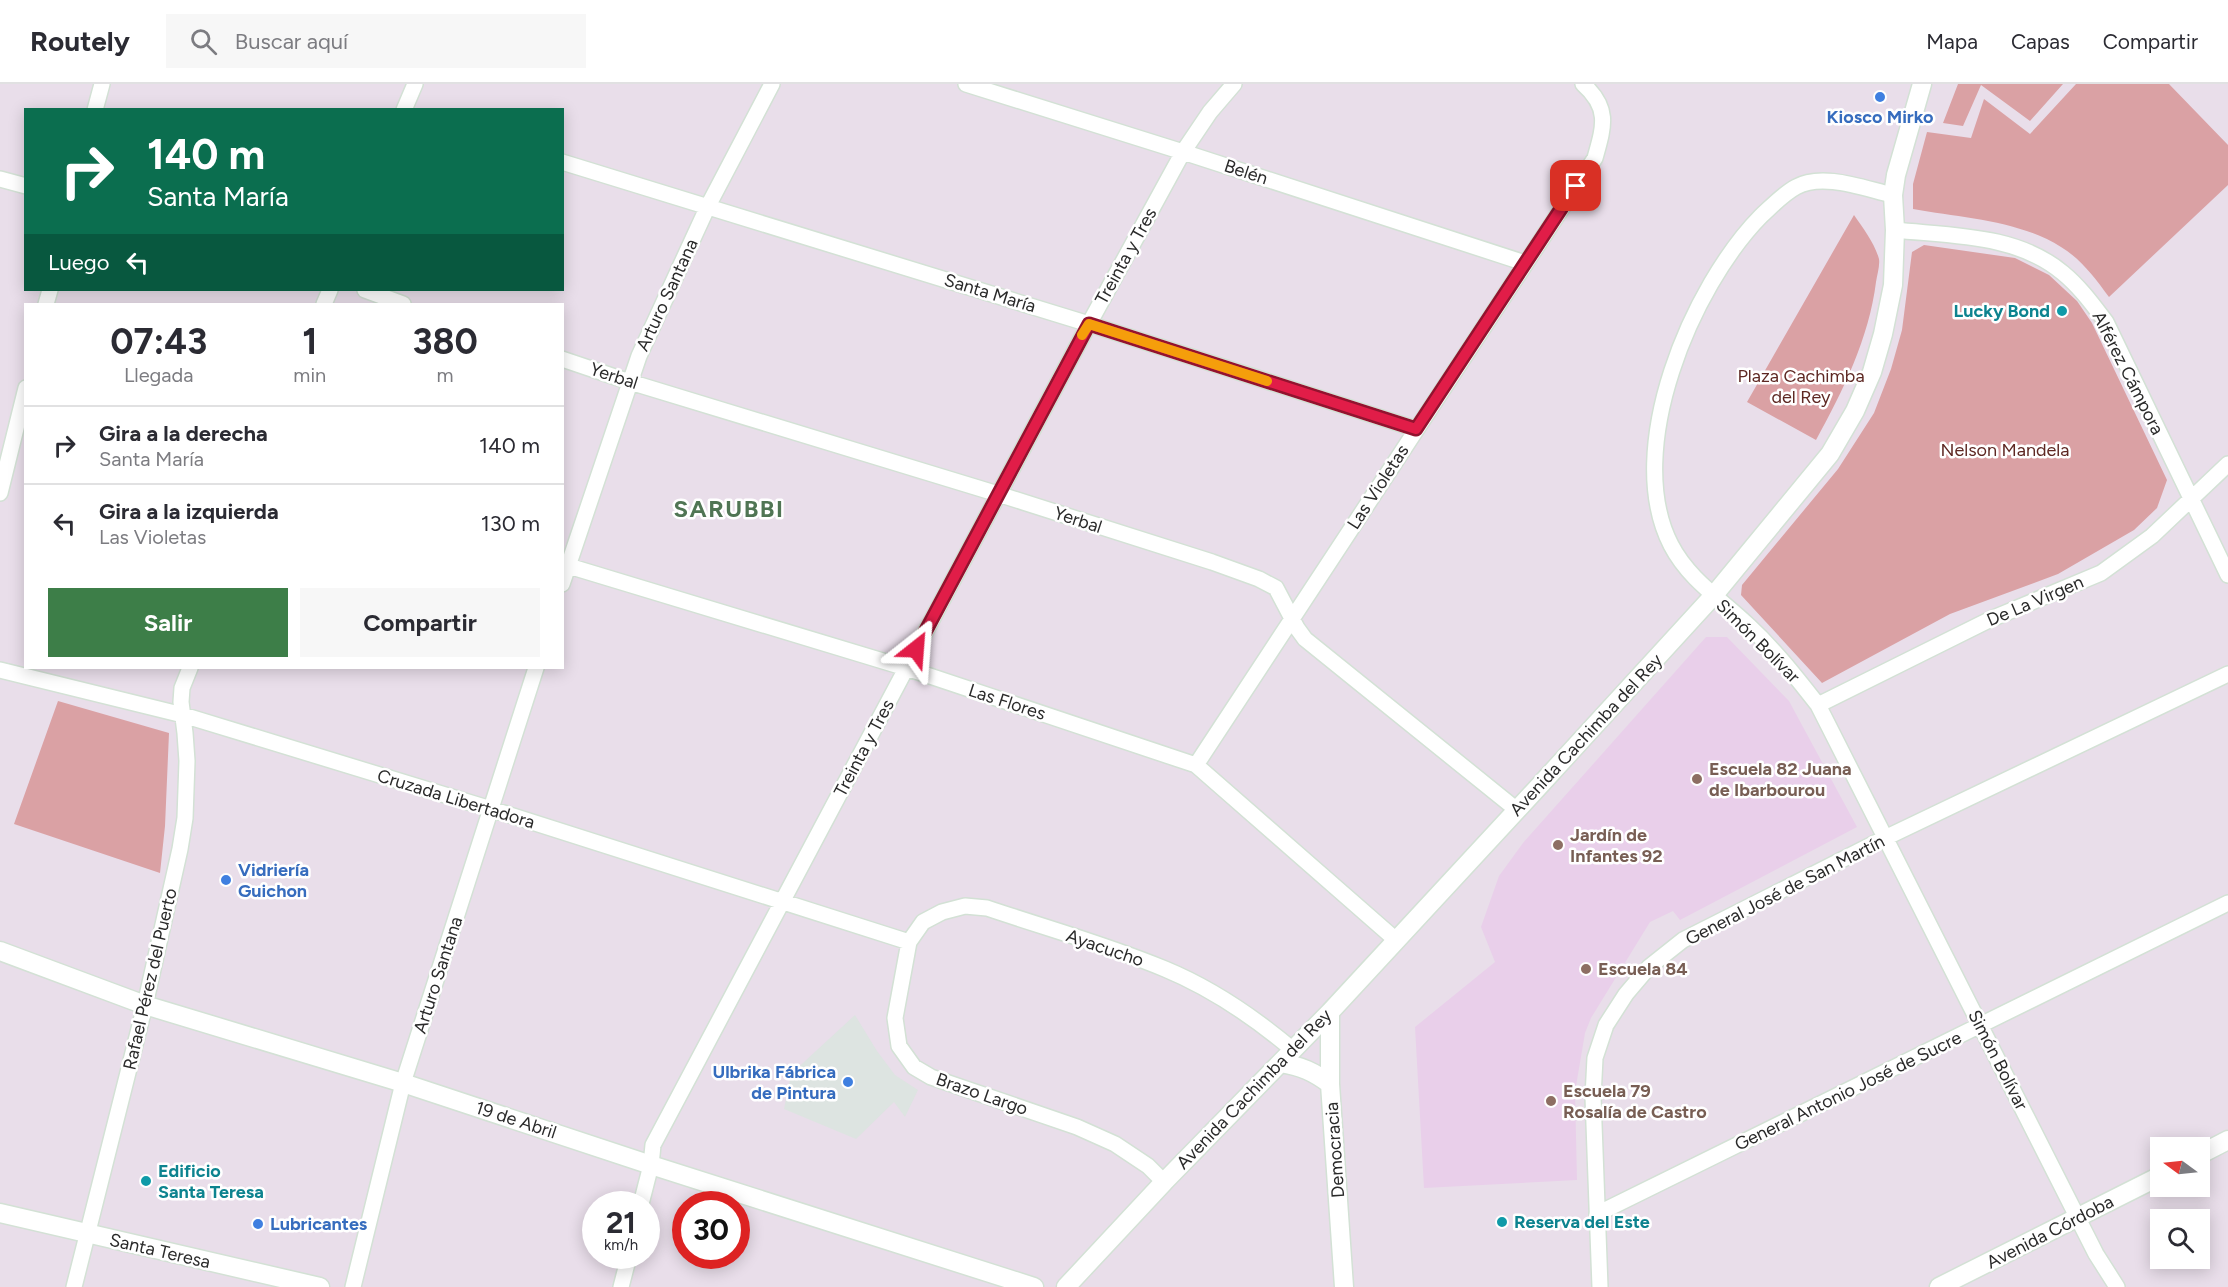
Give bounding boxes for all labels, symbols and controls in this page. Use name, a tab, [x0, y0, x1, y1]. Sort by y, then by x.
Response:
search box	[166, 14, 586, 68]
text: Routely	[30, 24, 130, 58]
icon: search	[187, 25, 220, 58]
text: Buscar aquí	[235, 28, 348, 55]
text: Mapa	[1926, 29, 1978, 54]
text: Capas	[2011, 29, 2070, 54]
text: Compartir	[2103, 29, 2198, 54]
marker: Kiosco Mirko	[1873, 90, 1887, 104]
place label: Kiosco Mirko	[1827, 106, 1933, 128]
text: 140 m	[147, 129, 265, 180]
icon: right	[48, 132, 126, 210]
street label: Belén	[1221, 155, 1271, 189]
pin	[1550, 160, 1601, 211]
icon: arrive	[1559, 169, 1592, 202]
text: Santa María	[147, 180, 289, 213]
street label: Treinta y Tres	[1090, 204, 1162, 308]
street label: Arturo Santana	[631, 235, 703, 355]
icon: left	[121, 246, 154, 279]
text: Luego	[48, 249, 109, 276]
street label: Santa María	[942, 269, 1038, 317]
place label: Lucky Bond	[1954, 300, 2050, 322]
marker: Lucky Bond	[2055, 304, 2069, 318]
street label: Alférez Cámpora	[2087, 308, 2169, 438]
text: 07:43	[110, 320, 207, 363]
text: 1	[302, 320, 317, 363]
text: 380	[412, 320, 478, 363]
street label: Yerbal	[587, 358, 641, 394]
text: Llegada	[124, 363, 193, 387]
text: min	[293, 363, 326, 387]
text: m	[437, 363, 454, 387]
park label: Plaza Cachimba del Rey	[1737, 365, 1865, 408]
text: Gira a la derecha	[99, 420, 268, 447]
icon: right	[48, 429, 81, 462]
text: 140 m	[479, 432, 540, 459]
park label: Nelson Mandela	[1940, 439, 2070, 461]
street label: Las Violetas	[1342, 441, 1414, 533]
text: Santa María	[99, 447, 204, 471]
district label: SARUBBI	[674, 494, 784, 523]
text: Gira a la izquierda	[99, 498, 279, 525]
street label: Yerbal	[1051, 502, 1105, 538]
icon: left	[48, 507, 81, 540]
text: 130 m	[481, 510, 540, 537]
text: Las Violetas	[99, 525, 206, 549]
street label: De La Virgen	[1983, 571, 2087, 631]
button: Salir	[48, 588, 288, 657]
button: Compartir	[300, 588, 540, 657]
street label: Simón Bolívar	[1712, 595, 1804, 687]
position arrow	[884, 617, 948, 681]
street label: Avenida Cachimba del Rey	[1505, 649, 1667, 821]
street label: Las Flores	[966, 679, 1048, 725]
street label: Treinta y Tres	[829, 696, 899, 800]
place label: Escuela 82 Juana de Ibarbourou	[1709, 758, 1852, 801]
street label: Cruzada Libertadora	[375, 765, 537, 833]
marker: Escuela 82 Juana de Ibarbourou	[1690, 772, 1704, 786]
place label: Jardín de Infantes 92	[1570, 824, 1663, 867]
street label: General José de San Martín	[1682, 830, 1888, 950]
marker: Jardín de Infantes 92	[1551, 838, 1565, 852]
place label: Vidriería Guichon	[238, 859, 309, 902]
marker: Vidriería Guichon	[219, 873, 233, 887]
street label: Rafael Pérez del Puerto	[118, 886, 182, 1072]
street label: Arturo Santana	[409, 914, 467, 1036]
street label: Ayacucho	[1063, 925, 1147, 971]
place label: Escuela 84	[1598, 958, 1688, 980]
marker: Escuela 84	[1579, 962, 1593, 976]
street label: Avenida Cachimba del Rey	[1172, 1004, 1337, 1174]
street label: Simón Bolívar	[1963, 1006, 2033, 1114]
street label: General Antonio José de Sucre	[1731, 1026, 1965, 1156]
place label: Ulbrika Fábrica de Pintura	[713, 1061, 836, 1104]
street label: Brazo Largo	[933, 1068, 1031, 1120]
marker: Ulbrika Fábrica de Pintura	[841, 1075, 855, 1089]
place label: Escuela 79 Rosalía de Castro	[1563, 1080, 1707, 1123]
marker: Escuela 79 Rosalía de Castro	[1544, 1094, 1558, 1108]
street label: 19 de Abril	[473, 1097, 559, 1143]
street label: Democracia	[1321, 1101, 1349, 1199]
north arrow	[2150, 1137, 2210, 1197]
map controls	[2150, 1137, 2210, 1269]
place label: Edificio Santa Teresa	[158, 1160, 264, 1203]
marker: Edificio Santa Teresa	[139, 1174, 153, 1188]
speed limit sign: 30	[672, 1191, 750, 1269]
street label: Avenida Córdoba	[1983, 1191, 2117, 1273]
text: 21	[606, 1204, 636, 1241]
button: search	[2150, 1209, 2210, 1269]
place label: Reserva del Este	[1514, 1211, 1650, 1233]
place label: Lubricantes	[270, 1213, 368, 1235]
marker: Reserva del Este	[1495, 1215, 1509, 1229]
marker: Lubricantes	[251, 1217, 265, 1231]
street label: Santa Teresa	[107, 1229, 213, 1273]
text: km/h	[604, 1236, 638, 1254]

